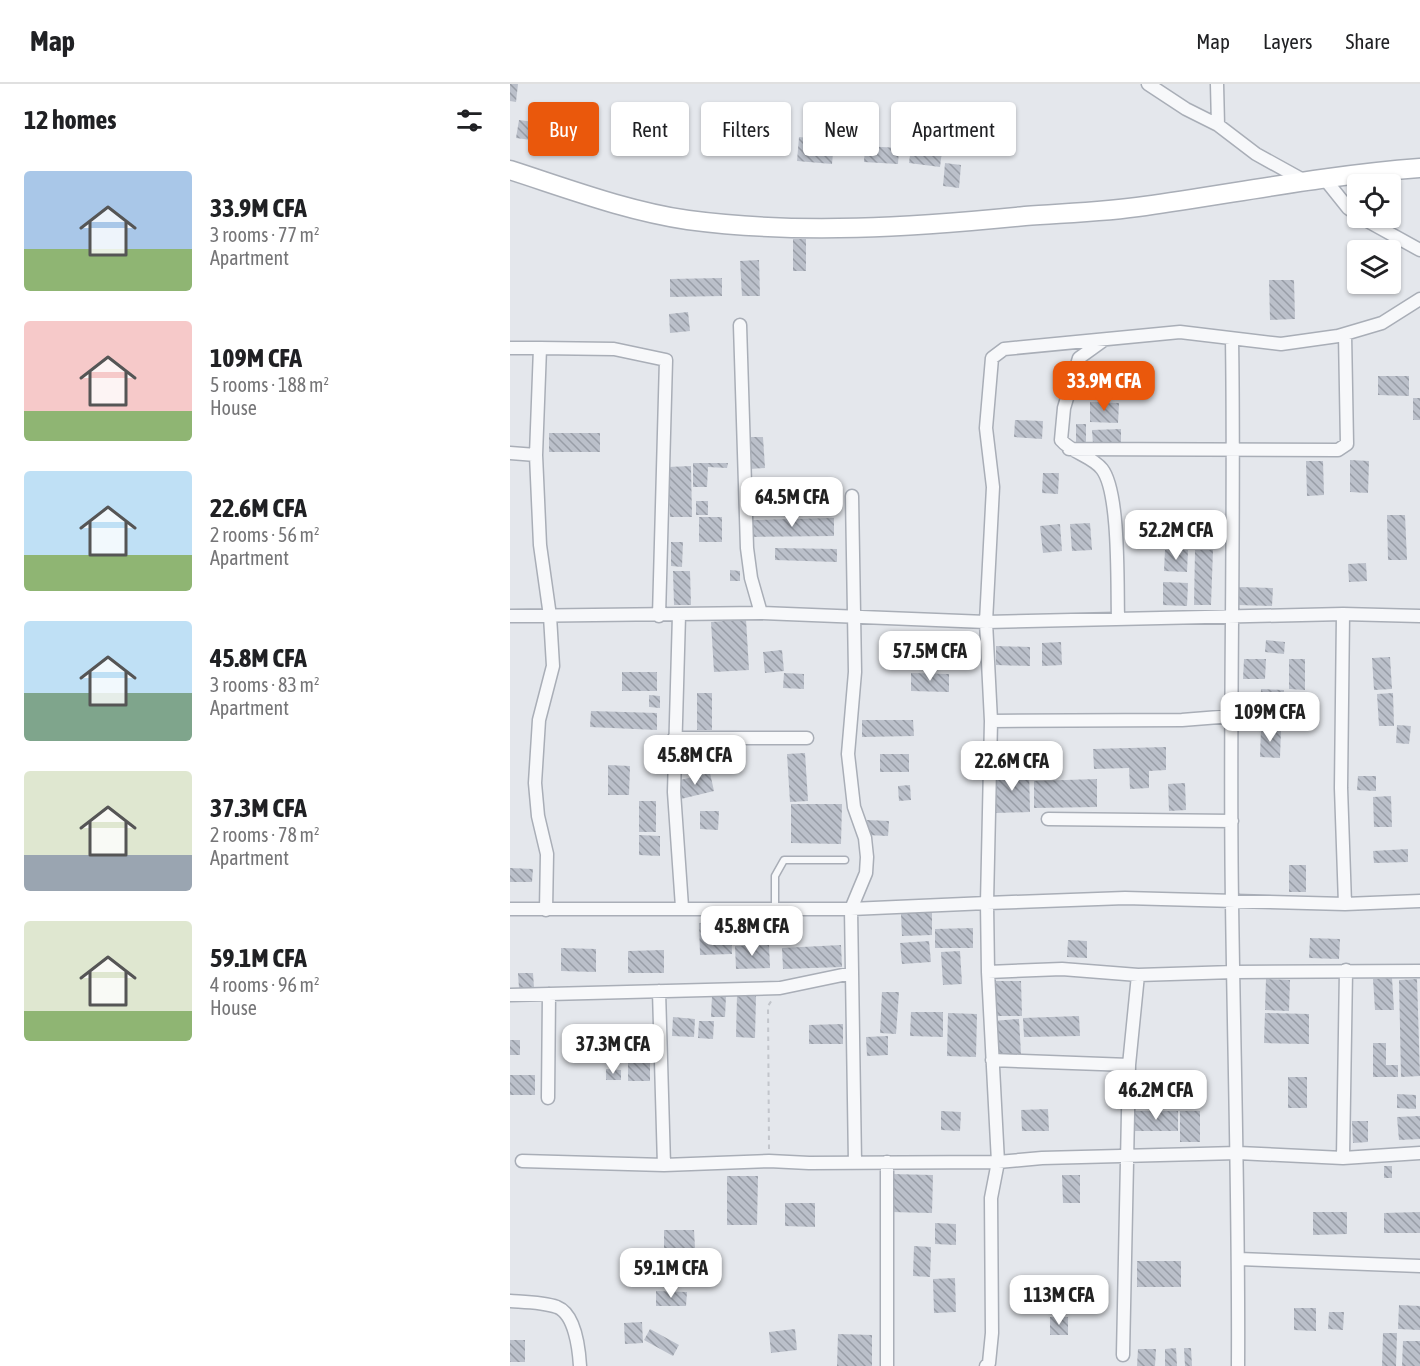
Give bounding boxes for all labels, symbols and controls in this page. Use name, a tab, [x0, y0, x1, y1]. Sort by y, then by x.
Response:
text: Map	[30, 25, 75, 57]
text: Map	[1196, 29, 1230, 53]
text: Layers	[1263, 29, 1313, 53]
text: Share	[1346, 29, 1390, 53]
chip: Buy	[528, 102, 599, 156]
chip: Rent	[611, 102, 689, 156]
chip: Filters	[701, 102, 791, 156]
chip: New	[803, 102, 879, 156]
chip: Apartment	[891, 102, 1016, 156]
icon: filters	[453, 104, 486, 137]
text: 12 homes	[24, 105, 117, 135]
map controls	[1347, 174, 1401, 294]
button: locate	[1347, 174, 1401, 228]
text: 33.9M CFA	[210, 193, 307, 223]
icon: home	[72, 195, 144, 267]
text: 3 rooms · 77 m²	[210, 223, 320, 246]
button: layers	[1347, 240, 1401, 294]
text: Apartment	[210, 246, 289, 269]
text: 109M CFA	[210, 343, 302, 373]
icon: home	[72, 345, 144, 417]
pin: 33.9M CFA	[1035, 361, 1173, 412]
text: 33.9M CFA	[1067, 369, 1141, 392]
text: 5 rooms · 188 m²	[210, 373, 329, 396]
text: House	[210, 396, 257, 419]
pin: 64.5M CFA	[723, 477, 861, 528]
text: 64.5M CFA	[755, 485, 829, 508]
text: 22.6M CFA	[210, 493, 307, 523]
icon: home	[72, 495, 144, 567]
pin: 52.2M CFA	[1107, 510, 1245, 561]
text: 52.2M CFA	[1139, 518, 1213, 541]
text: 2 rooms · 56 m²	[210, 523, 320, 546]
text: Apartment	[210, 546, 289, 569]
pin: 57.5M CFA	[861, 631, 999, 682]
text: 57.5M CFA	[893, 639, 967, 662]
text: 45.8M CFA	[210, 643, 307, 673]
icon: home	[72, 645, 144, 717]
text: 3 rooms · 83 m²	[210, 673, 320, 696]
pin: 109M CFA	[1208, 692, 1332, 743]
text: Apartment	[210, 696, 289, 719]
text: 109M CFA	[1235, 700, 1305, 723]
pin: 45.8M CFA	[626, 735, 764, 786]
pin: 22.6M CFA	[943, 741, 1081, 792]
text: 45.8M CFA	[658, 743, 732, 766]
text: 22.6M CFA	[975, 749, 1049, 772]
text: 37.3M CFA	[210, 793, 307, 823]
icon: home	[72, 795, 144, 867]
text: 2 rooms · 78 m²	[210, 823, 320, 846]
text: Apartment	[210, 846, 289, 869]
pin: 45.8M CFA	[683, 906, 821, 957]
text: 45.8M CFA	[715, 914, 789, 937]
text: 59.1M CFA	[210, 943, 307, 973]
icon: home	[72, 945, 144, 1017]
text: 4 rooms · 96 m²	[210, 973, 320, 996]
text: House	[210, 996, 257, 1019]
pin: 37.3M CFA	[544, 1024, 682, 1075]
text: 37.3M CFA	[576, 1032, 650, 1055]
pin: 46.2M CFA	[1087, 1070, 1225, 1121]
text: 46.2M CFA	[1119, 1078, 1193, 1101]
pin: 59.1M CFA	[602, 1248, 740, 1299]
text: 59.1M CFA	[634, 1256, 708, 1279]
pin: 113M CFA	[997, 1275, 1121, 1326]
text: 113M CFA	[1024, 1283, 1094, 1306]

